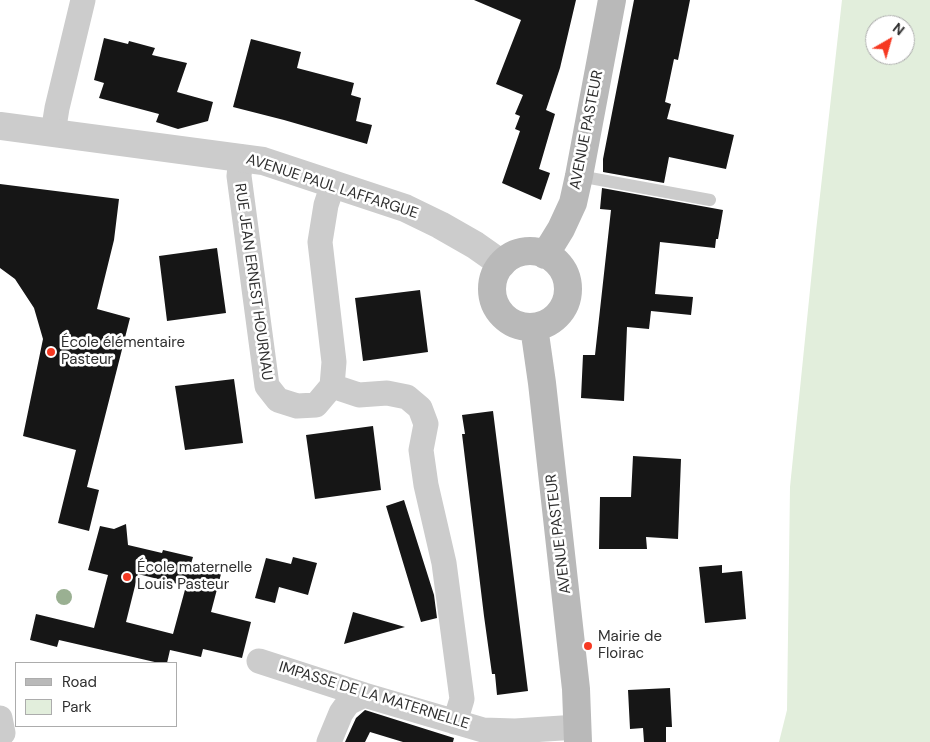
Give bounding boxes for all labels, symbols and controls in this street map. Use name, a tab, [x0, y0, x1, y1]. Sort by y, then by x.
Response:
north arrow	[865, 15, 915, 65]
text: N	[889, 19, 908, 39]
street label: AVENUE PASTEUR	[567, 69, 607, 191]
street label: AVENUE PAUL LAFFARGUE	[244, 151, 420, 223]
street label: RUE JEAN ERNEST HOURNAU	[230, 182, 276, 382]
place label: École élémentaire Pasteur	[61, 334, 185, 369]
marker: École élémentaire Pasteur	[45, 346, 57, 358]
street label: AVENUE PASTEUR	[543, 473, 575, 595]
place label: École maternelle Louis Pasteur	[137, 559, 252, 594]
marker: École maternelle Louis Pasteur	[121, 571, 133, 583]
place label: Mairie de Floirac	[598, 628, 662, 663]
marker: Mairie de Floirac	[582, 640, 594, 652]
street label: IMPASSE DE LA MATERNELLE	[277, 658, 471, 734]
legend	[15, 662, 178, 727]
text: Road	[62, 672, 97, 692]
text: Park	[62, 697, 92, 717]

